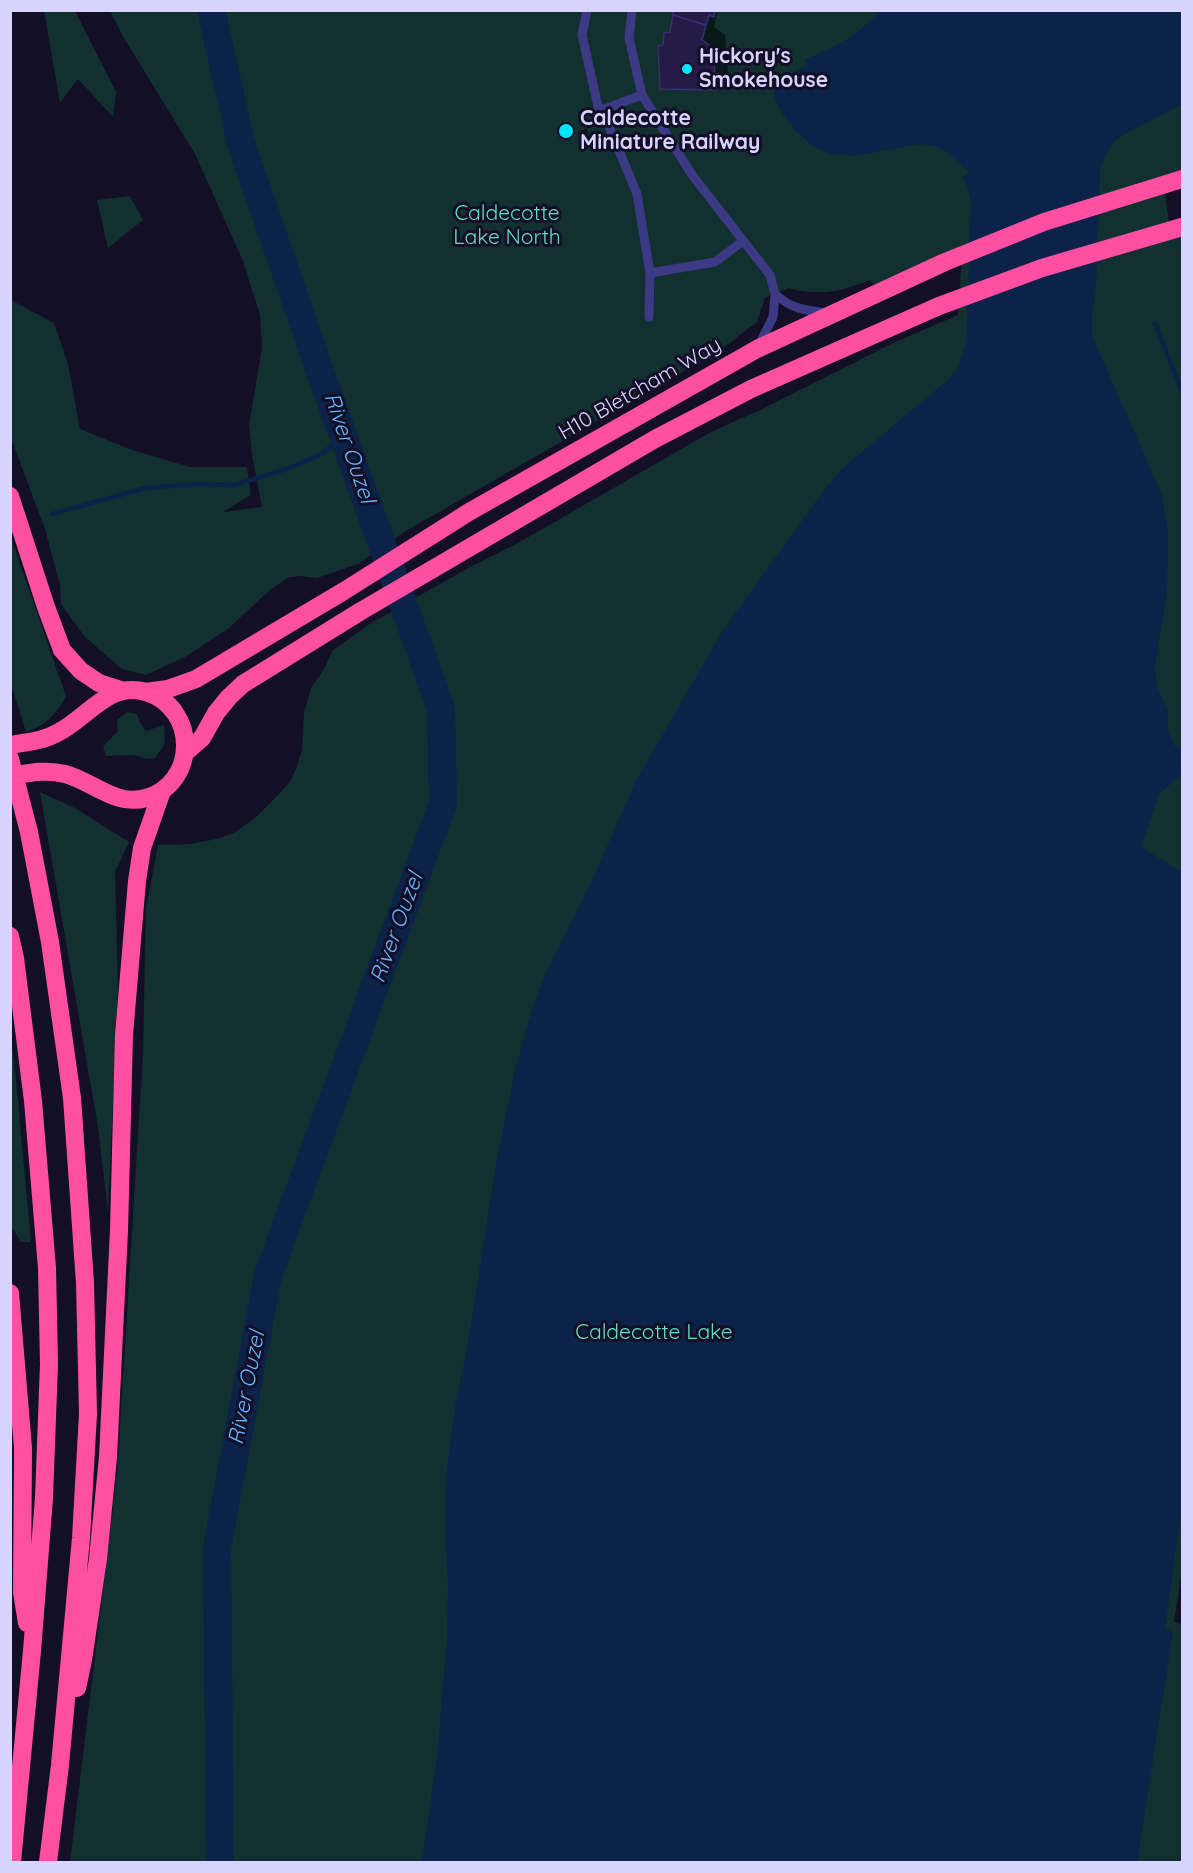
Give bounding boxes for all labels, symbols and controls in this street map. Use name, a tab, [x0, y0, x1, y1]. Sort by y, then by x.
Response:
place label: Hickory's Smokehouse	[699, 44, 828, 94]
marker: Hickory's Smokehouse	[680, 62, 694, 76]
place label: Caldecotte Miniature Railway	[580, 106, 760, 156]
marker: Caldecotte Miniature Railway	[557, 122, 575, 140]
park label: Caldecotte Lake North	[453, 201, 561, 251]
street label: H10 Bletcham Way	[554, 332, 726, 446]
water label: River Ouzel	[318, 389, 380, 507]
water label: River Ouzel	[365, 869, 429, 987]
park label: Caldecotte Lake	[575, 1320, 733, 1346]
water label: River Ouzel	[223, 1329, 271, 1447]

